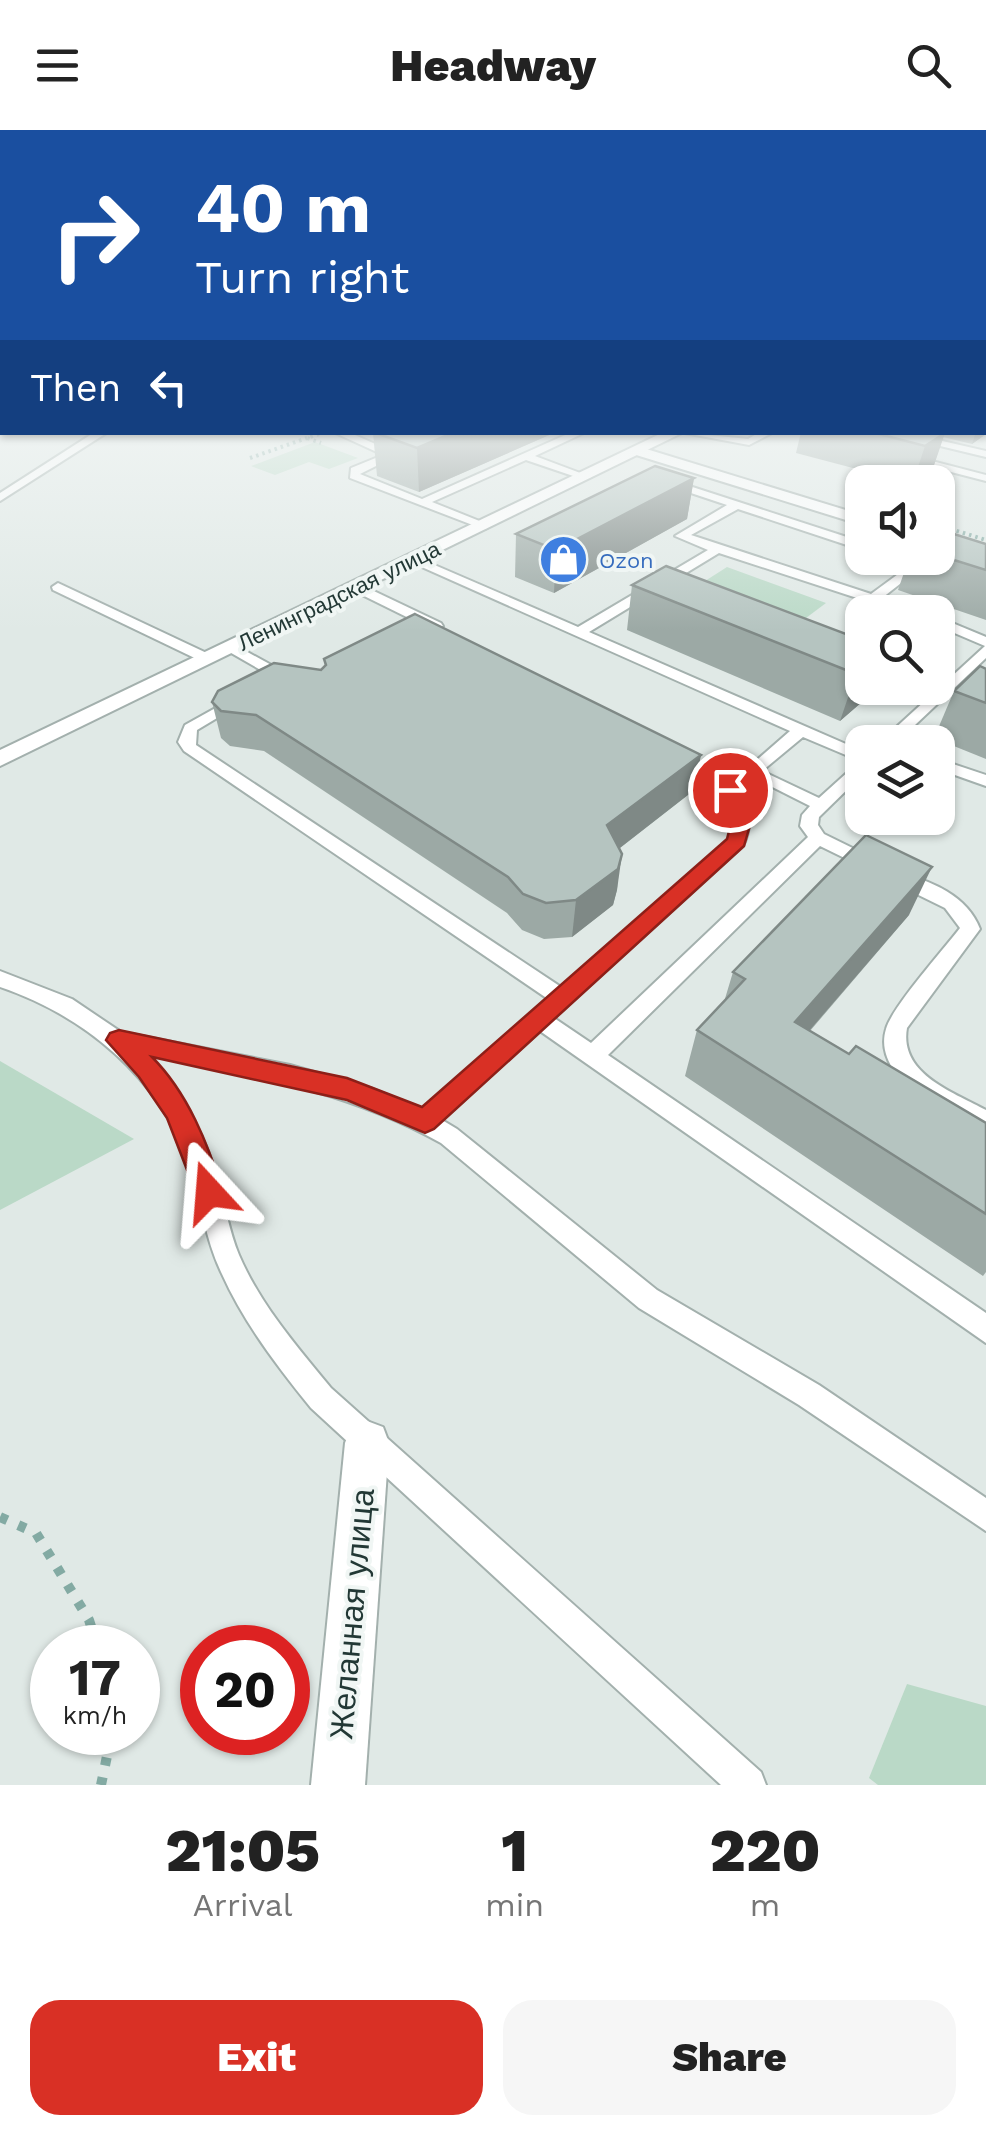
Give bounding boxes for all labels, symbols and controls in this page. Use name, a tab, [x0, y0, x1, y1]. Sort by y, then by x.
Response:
icon: menu	[30, 38, 85, 93]
icon: search	[901, 38, 956, 93]
text: Headway	[390, 39, 596, 92]
text: 40 m	[195, 167, 371, 249]
icon: right	[30, 170, 160, 300]
text: Turn right	[195, 251, 409, 304]
icon: left	[141, 360, 196, 415]
text: Then	[30, 366, 121, 410]
map controls	[845, 465, 955, 835]
button: sound	[845, 465, 955, 575]
shop icon: Ozon	[538, 534, 590, 586]
street label: Ленинградская улица	[234, 536, 445, 656]
place label: Ozon	[599, 548, 654, 573]
button: search	[845, 595, 955, 705]
button: layers	[845, 725, 955, 835]
pin	[688, 748, 773, 833]
icon: arrive	[703, 763, 758, 818]
position arrow	[157, 1140, 261, 1244]
street label: Желанная улица	[322, 1487, 382, 1741]
speed limit sign: 20	[180, 1625, 310, 1755]
text: 17	[69, 1648, 121, 1707]
text: km/h	[63, 1701, 127, 1730]
text: 21:05	[165, 1815, 320, 1886]
text: 1	[501, 1815, 528, 1886]
text: 220	[709, 1815, 821, 1886]
text: Arrival	[193, 1886, 293, 1924]
text: min	[485, 1886, 544, 1924]
text: m	[750, 1886, 780, 1924]
button: Exit	[30, 2000, 483, 2115]
button: Share	[503, 2000, 956, 2115]

